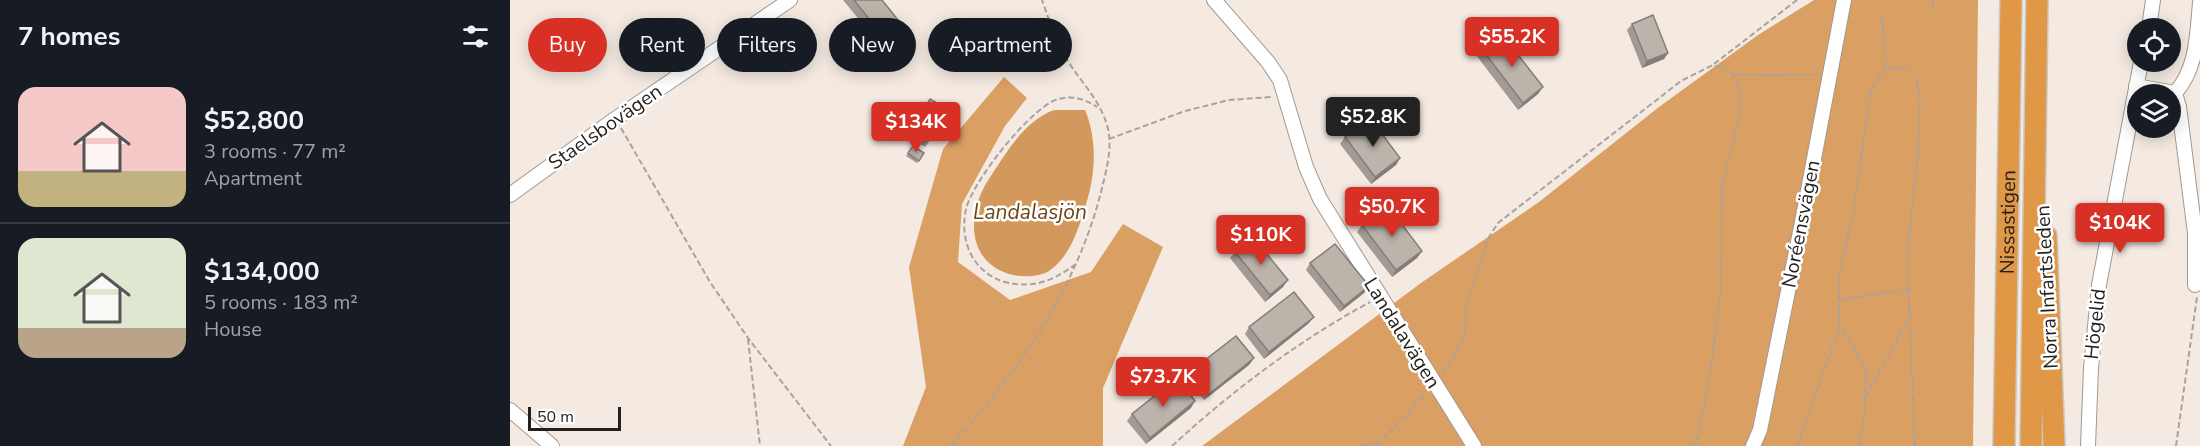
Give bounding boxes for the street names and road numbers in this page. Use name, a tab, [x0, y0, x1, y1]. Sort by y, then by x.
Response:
street label: Staelsbovägen	[543, 78, 667, 176]
street label: Noréensvägen	[1775, 158, 1827, 290]
street label: Nissastigen	[1993, 170, 2022, 274]
street label: Norra Infartsleden	[2029, 204, 2065, 370]
street label: Landalavägen	[1357, 272, 1447, 394]
street label: Högelid	[2078, 287, 2112, 361]

